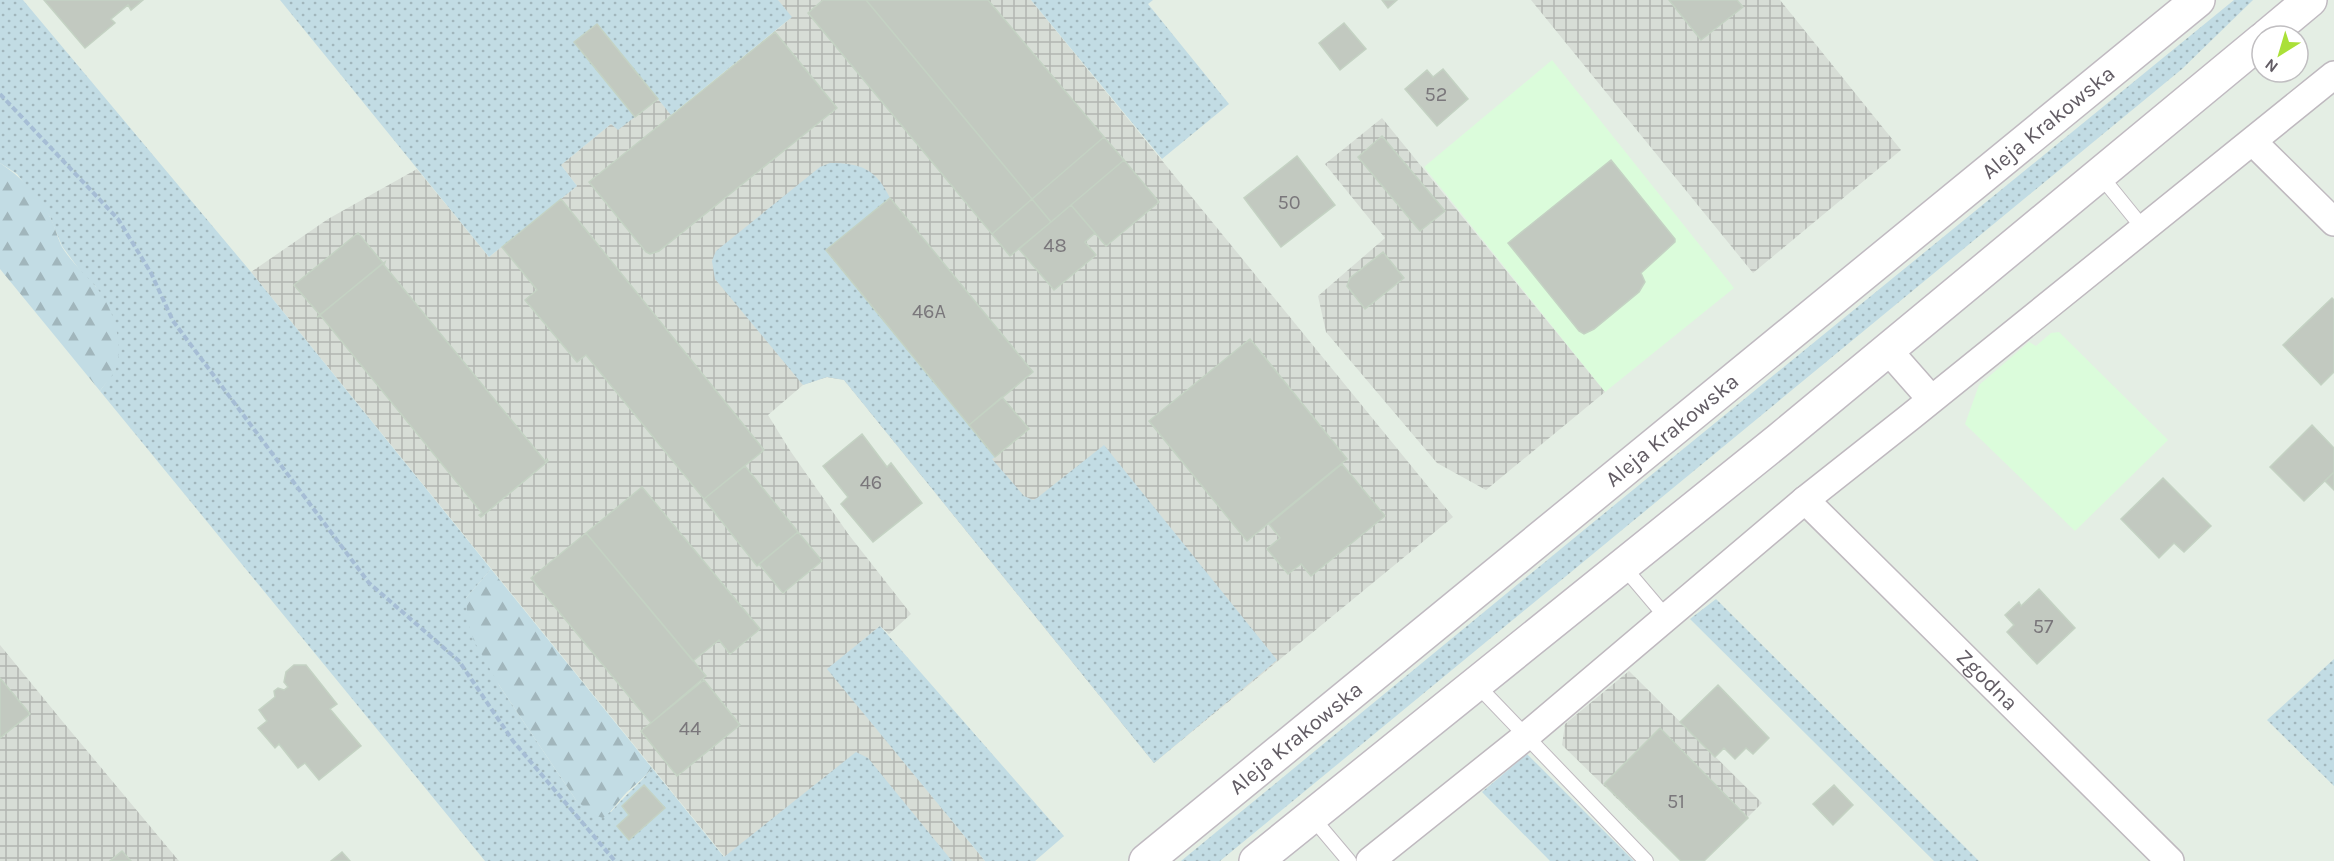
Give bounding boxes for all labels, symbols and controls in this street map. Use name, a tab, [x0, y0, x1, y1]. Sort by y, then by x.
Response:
north arrow	[2250, 24, 2310, 84]
text: N	[2261, 55, 2282, 77]
street label: Aleja Krakowska	[1977, 60, 2120, 185]
house number: 52	[1425, 83, 1447, 106]
house number: 50	[1277, 191, 1301, 214]
house number: 48	[1043, 234, 1067, 257]
house number: 46A	[912, 300, 946, 323]
street label: Aleja Krakowska	[1600, 368, 1744, 492]
house number: 46	[860, 471, 882, 494]
house number: 57	[2033, 615, 2054, 638]
street label: Zgodna	[1951, 644, 2023, 716]
street label: Aleja Krakowska	[1224, 676, 1368, 800]
house number: 44	[679, 717, 701, 740]
house number: 51	[1667, 790, 1685, 813]

